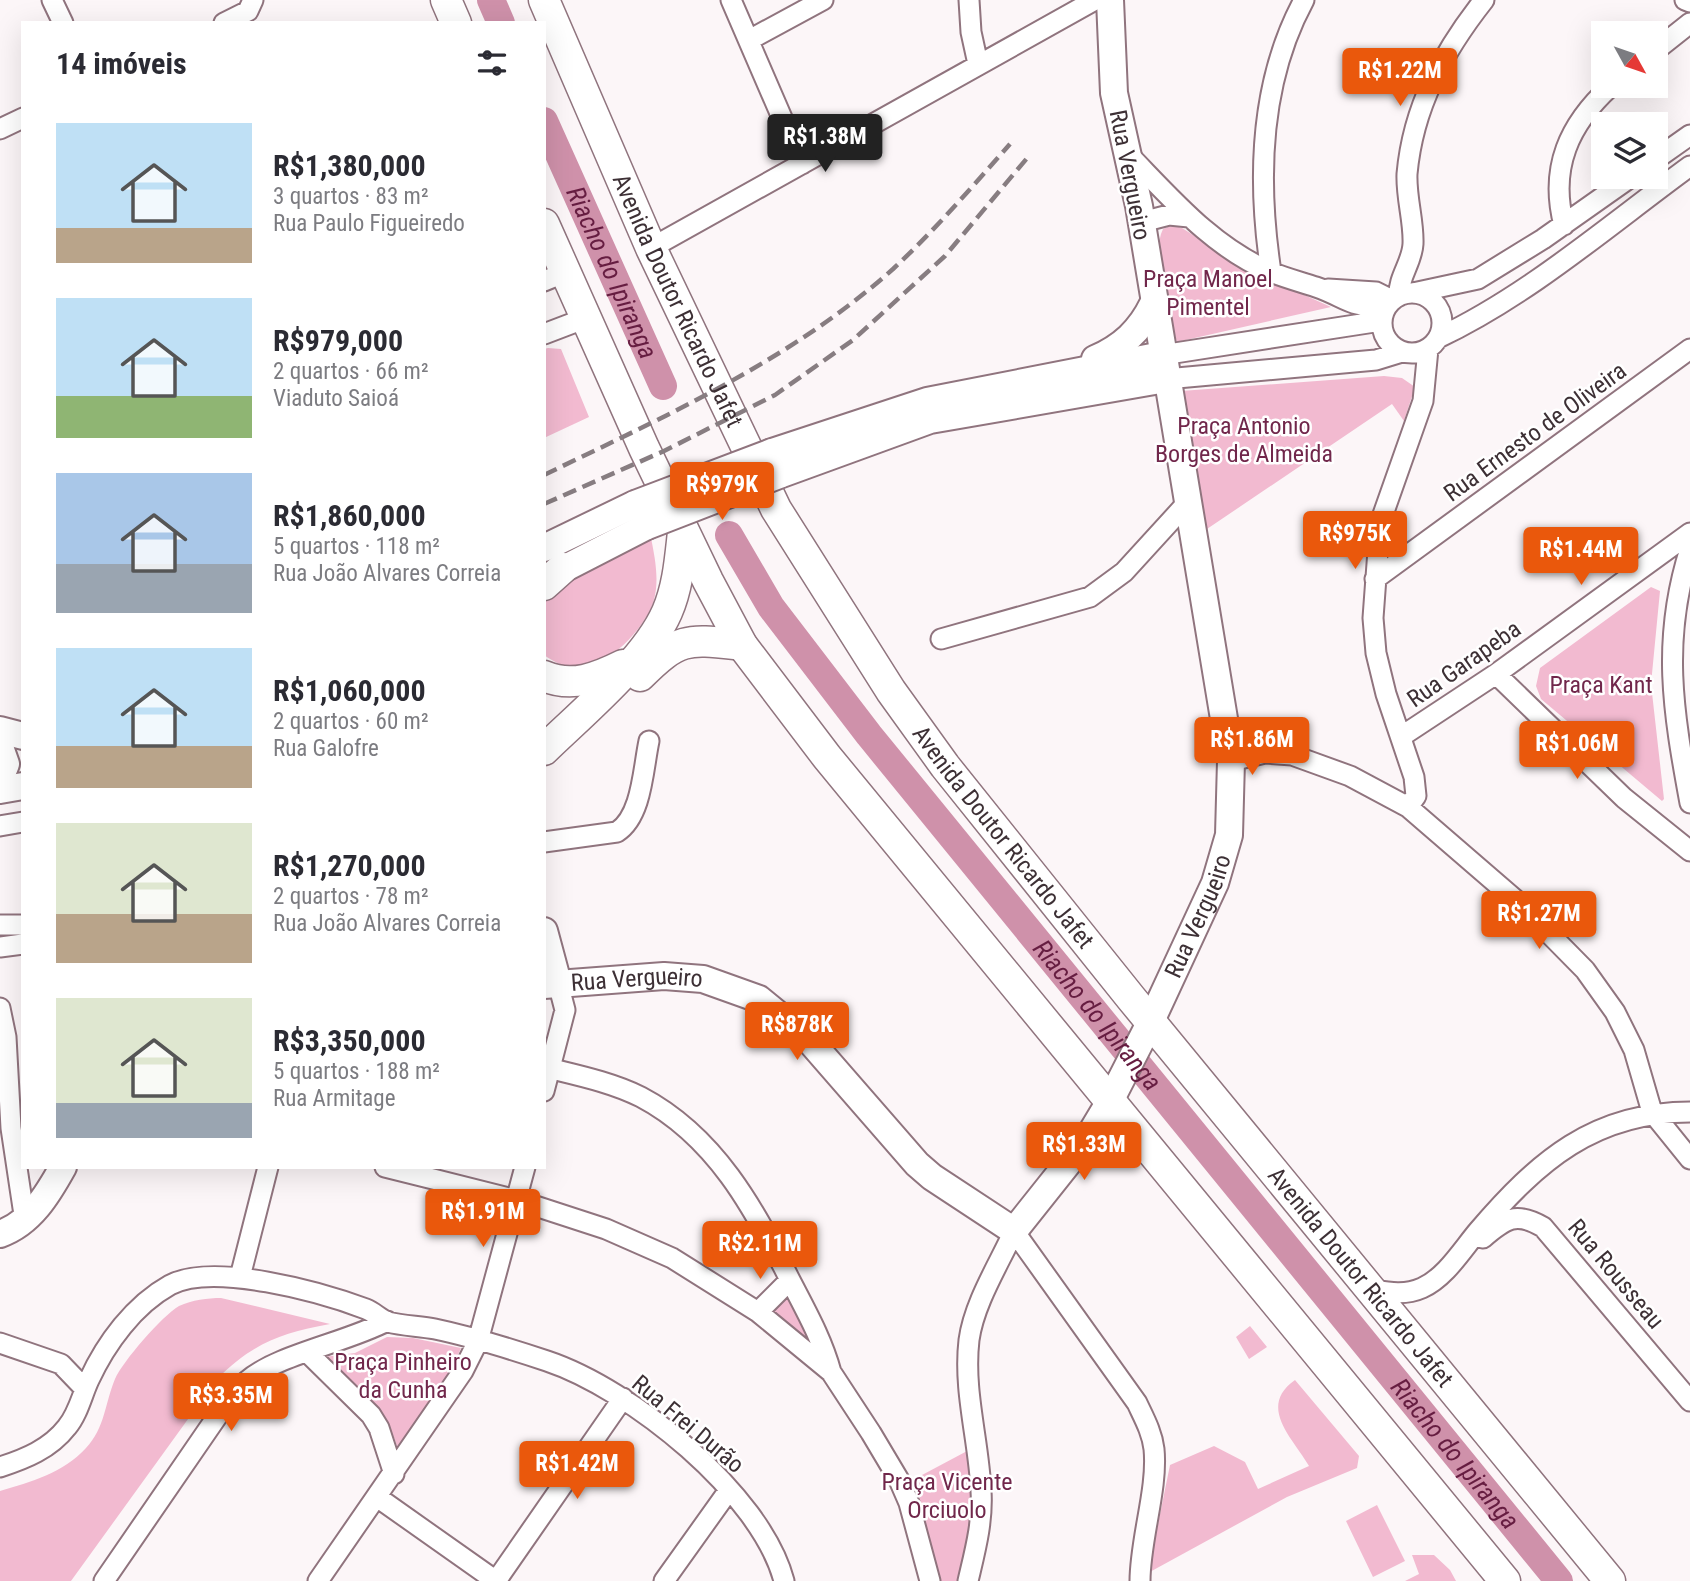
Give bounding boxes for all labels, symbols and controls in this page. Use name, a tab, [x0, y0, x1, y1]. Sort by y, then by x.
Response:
north arrow	[1591, 21, 1668, 98]
map controls	[1591, 21, 1668, 189]
icon: filters	[473, 44, 511, 82]
text: 14 imóveis	[56, 46, 187, 81]
pin: R$1.22M	[1335, 48, 1465, 108]
text: R$1.22M	[1358, 57, 1442, 84]
street label: Rua Vergueiro	[1104, 108, 1156, 242]
button: layers	[1591, 112, 1668, 189]
pin: R$1.38M	[760, 114, 890, 174]
text: R$1.38M	[783, 123, 867, 150]
text: R$1,380,000	[273, 148, 426, 183]
icon: home	[112, 151, 196, 235]
street label: Avenida Doutor Ricardo Jafet	[607, 170, 749, 432]
water label: Riacho do Ipiranga	[560, 182, 664, 363]
text: 3 quartos · 83 m²	[273, 183, 429, 210]
text: Rua Paulo Figueiredo	[273, 210, 465, 237]
park label: Praça Manoel Pimentel	[1143, 265, 1273, 321]
text: R$979,000	[273, 323, 403, 358]
icon: home	[112, 326, 196, 410]
street label: Rua Ernesto de Oliveira	[1439, 357, 1631, 507]
text: 2 quartos · 66 m²	[273, 358, 429, 385]
text: Viaduto Saioá	[273, 385, 399, 412]
park label: Praça Antonio Borges de Almeida	[1155, 412, 1333, 468]
pin: R$979K	[665, 462, 779, 522]
text: R$979K	[686, 471, 758, 498]
text: R$1,860,000	[273, 498, 426, 533]
icon: home	[112, 501, 196, 585]
pin: R$975K	[1298, 512, 1412, 571]
text: R$975K	[1319, 520, 1391, 547]
pin: R$1.44M	[1516, 528, 1646, 587]
text: 5 quartos · 118 m²	[273, 533, 440, 560]
text: R$1.44M	[1539, 536, 1623, 563]
text: Rua João Alvares Correia	[273, 560, 501, 587]
street label: Rua Garapeba	[1402, 615, 1526, 713]
park label: Praça Kant	[1549, 671, 1653, 699]
text: R$1,060,000	[273, 673, 426, 708]
icon: home	[112, 676, 196, 760]
text: 2 quartos · 60 m²	[273, 708, 429, 735]
pin: R$1.86M	[1187, 718, 1317, 777]
street label: Avenida Doutor Ricardo Jafet	[907, 720, 1100, 954]
pin: R$1.06M	[1512, 722, 1642, 781]
text: R$1.86M	[1210, 726, 1294, 753]
text: R$1.06M	[1535, 730, 1619, 757]
text: Rua Galofre	[273, 735, 379, 762]
text: R$1,270,000	[273, 848, 426, 883]
icon: home	[112, 851, 196, 935]
street label: Rua Vergueiro	[1159, 851, 1237, 982]
text: 2 quartos · 78 m²	[273, 883, 429, 910]
pin: R$1.27M	[1474, 892, 1604, 951]
text: R$1.27M	[1497, 900, 1581, 927]
text: Rua João Alvares Correia	[273, 910, 501, 937]
water label: Riacho do Ipiranga	[1027, 934, 1168, 1096]
street label: Rua Vergueiro	[570, 962, 704, 997]
pin: R$878K	[740, 1002, 854, 1062]
text: R$878K	[761, 1011, 833, 1038]
text: R$3,350,000	[273, 1023, 426, 1058]
icon: home	[112, 1026, 196, 1110]
text: 5 quartos · 188 m²	[273, 1058, 440, 1085]
text: Rua Armitage	[273, 1085, 395, 1112]
pin: R$1.33M	[1019, 1122, 1149, 1182]
text: R$1.33M	[1042, 1131, 1126, 1158]
street label: Avenida Doutor Ricardo Jafet	[1262, 1162, 1459, 1393]
pin: R$1.91M	[418, 1190, 548, 1249]
text: R$1.91M	[441, 1198, 525, 1225]
street label: Rua Rousseau	[1562, 1214, 1670, 1334]
pin: R$2.11M	[695, 1222, 825, 1281]
text: R$2.11M	[718, 1230, 802, 1257]
park label: Praça Pinheiro da Cunha	[334, 1348, 472, 1404]
street label: Rua Frei Durão	[626, 1369, 750, 1479]
water label: Riacho do Ipiranga	[1385, 1372, 1525, 1535]
pin: R$3.35M	[166, 1374, 296, 1433]
text: R$3.35M	[189, 1382, 273, 1409]
pin: R$1.42M	[512, 1442, 642, 1501]
text: R$1.42M	[535, 1450, 619, 1477]
park label: Praça Vicente Orciuolo	[881, 1468, 1013, 1524]

